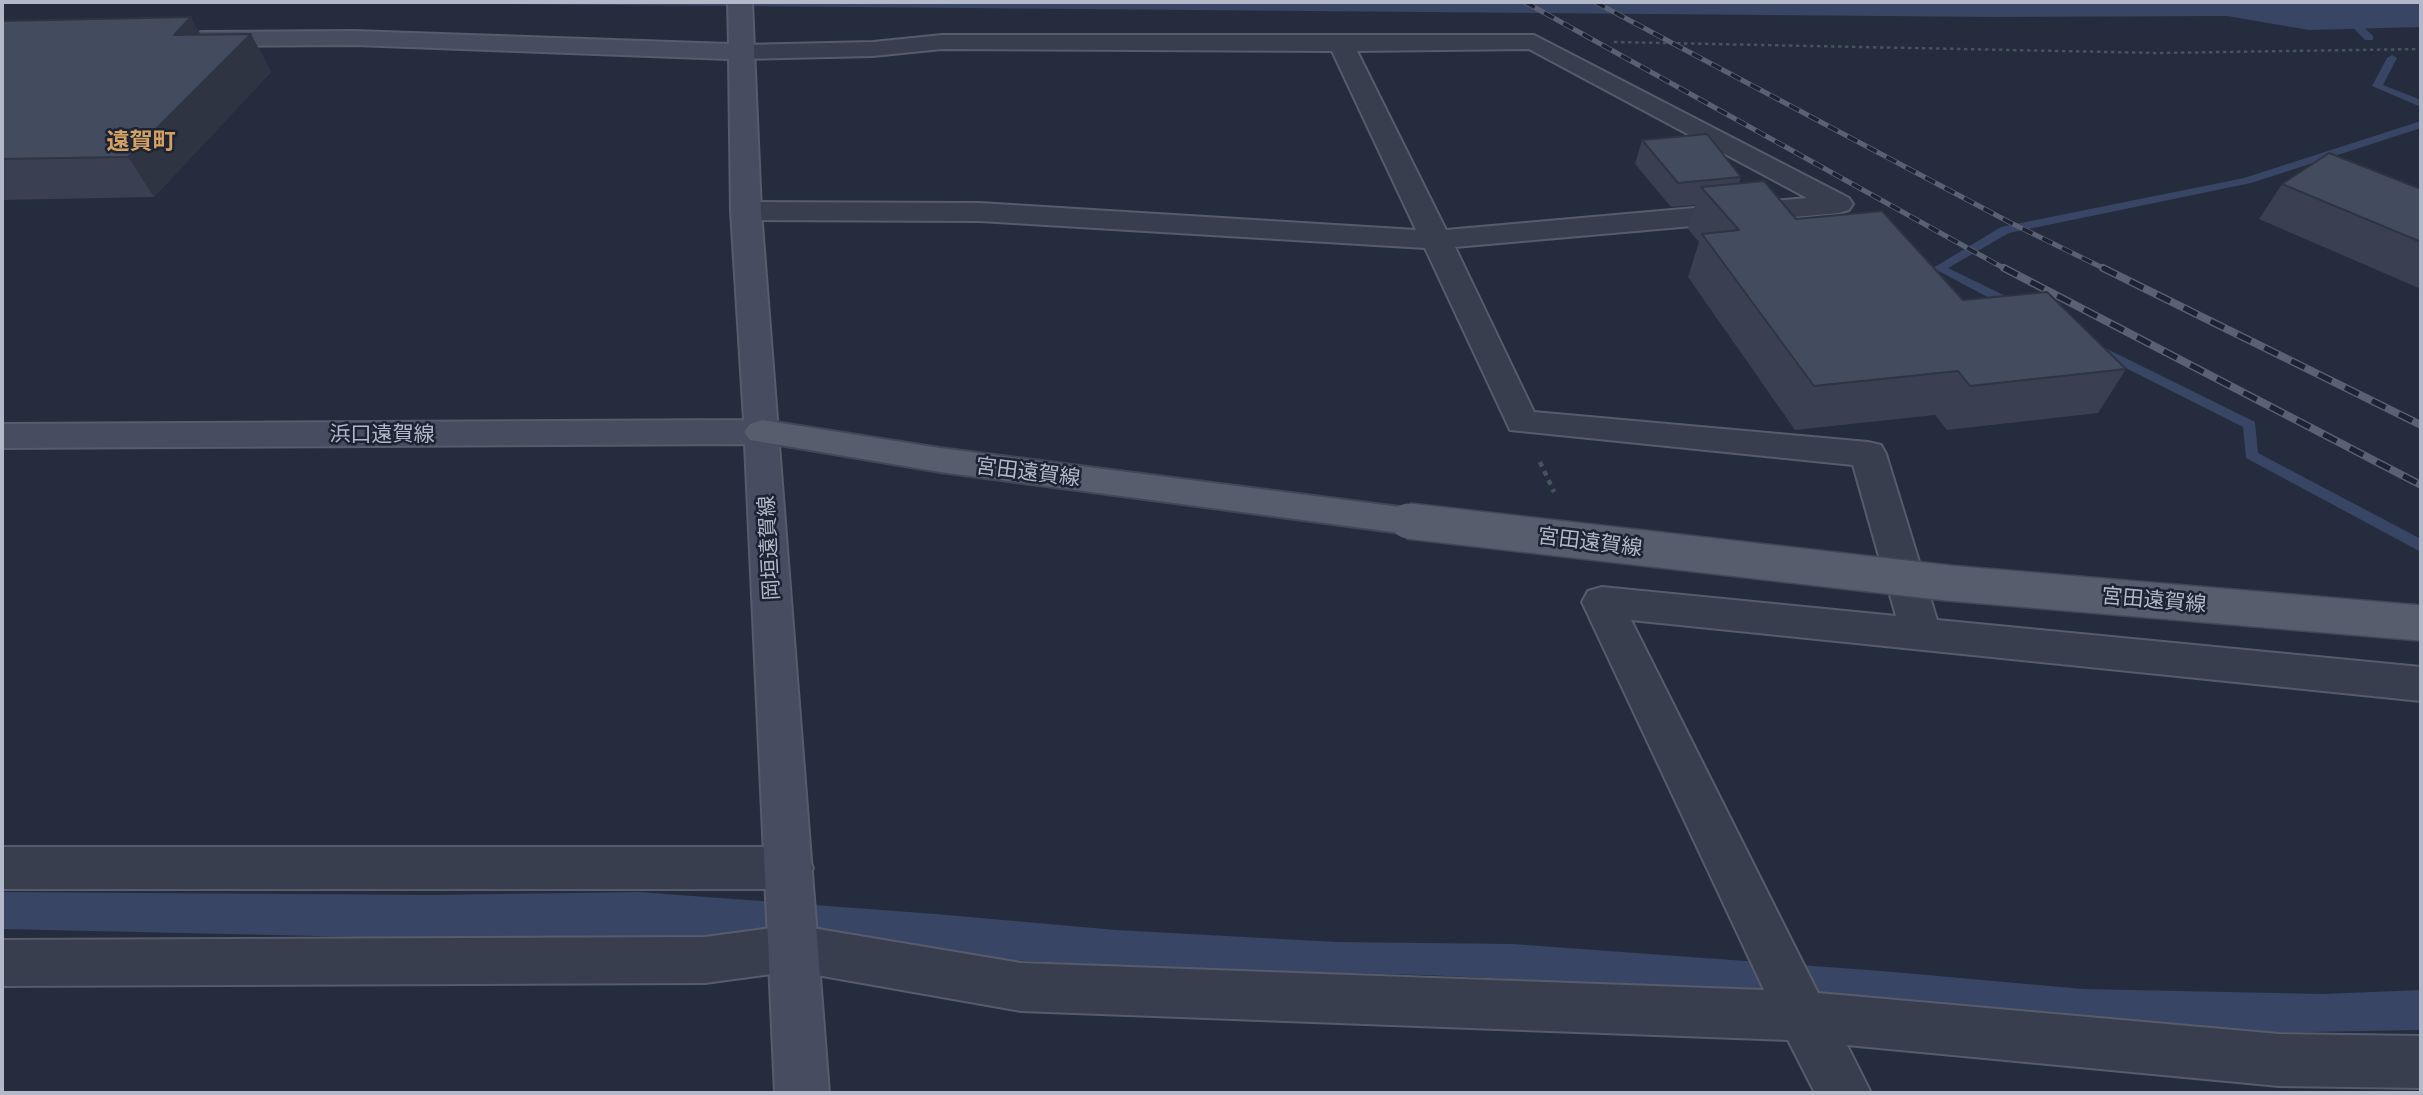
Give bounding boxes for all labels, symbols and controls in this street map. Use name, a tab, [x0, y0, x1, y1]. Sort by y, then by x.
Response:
district label: 遠賀町	[107, 127, 175, 155]
street label: 浜口遠賀線	[330, 421, 434, 447]
street label: 宮田遠賀線	[974, 453, 1082, 491]
street label: 岡垣遠賀線	[754, 495, 784, 601]
street label: 宮田遠賀線	[1536, 523, 1644, 561]
street label: 宮田遠賀線	[2101, 583, 2207, 617]

